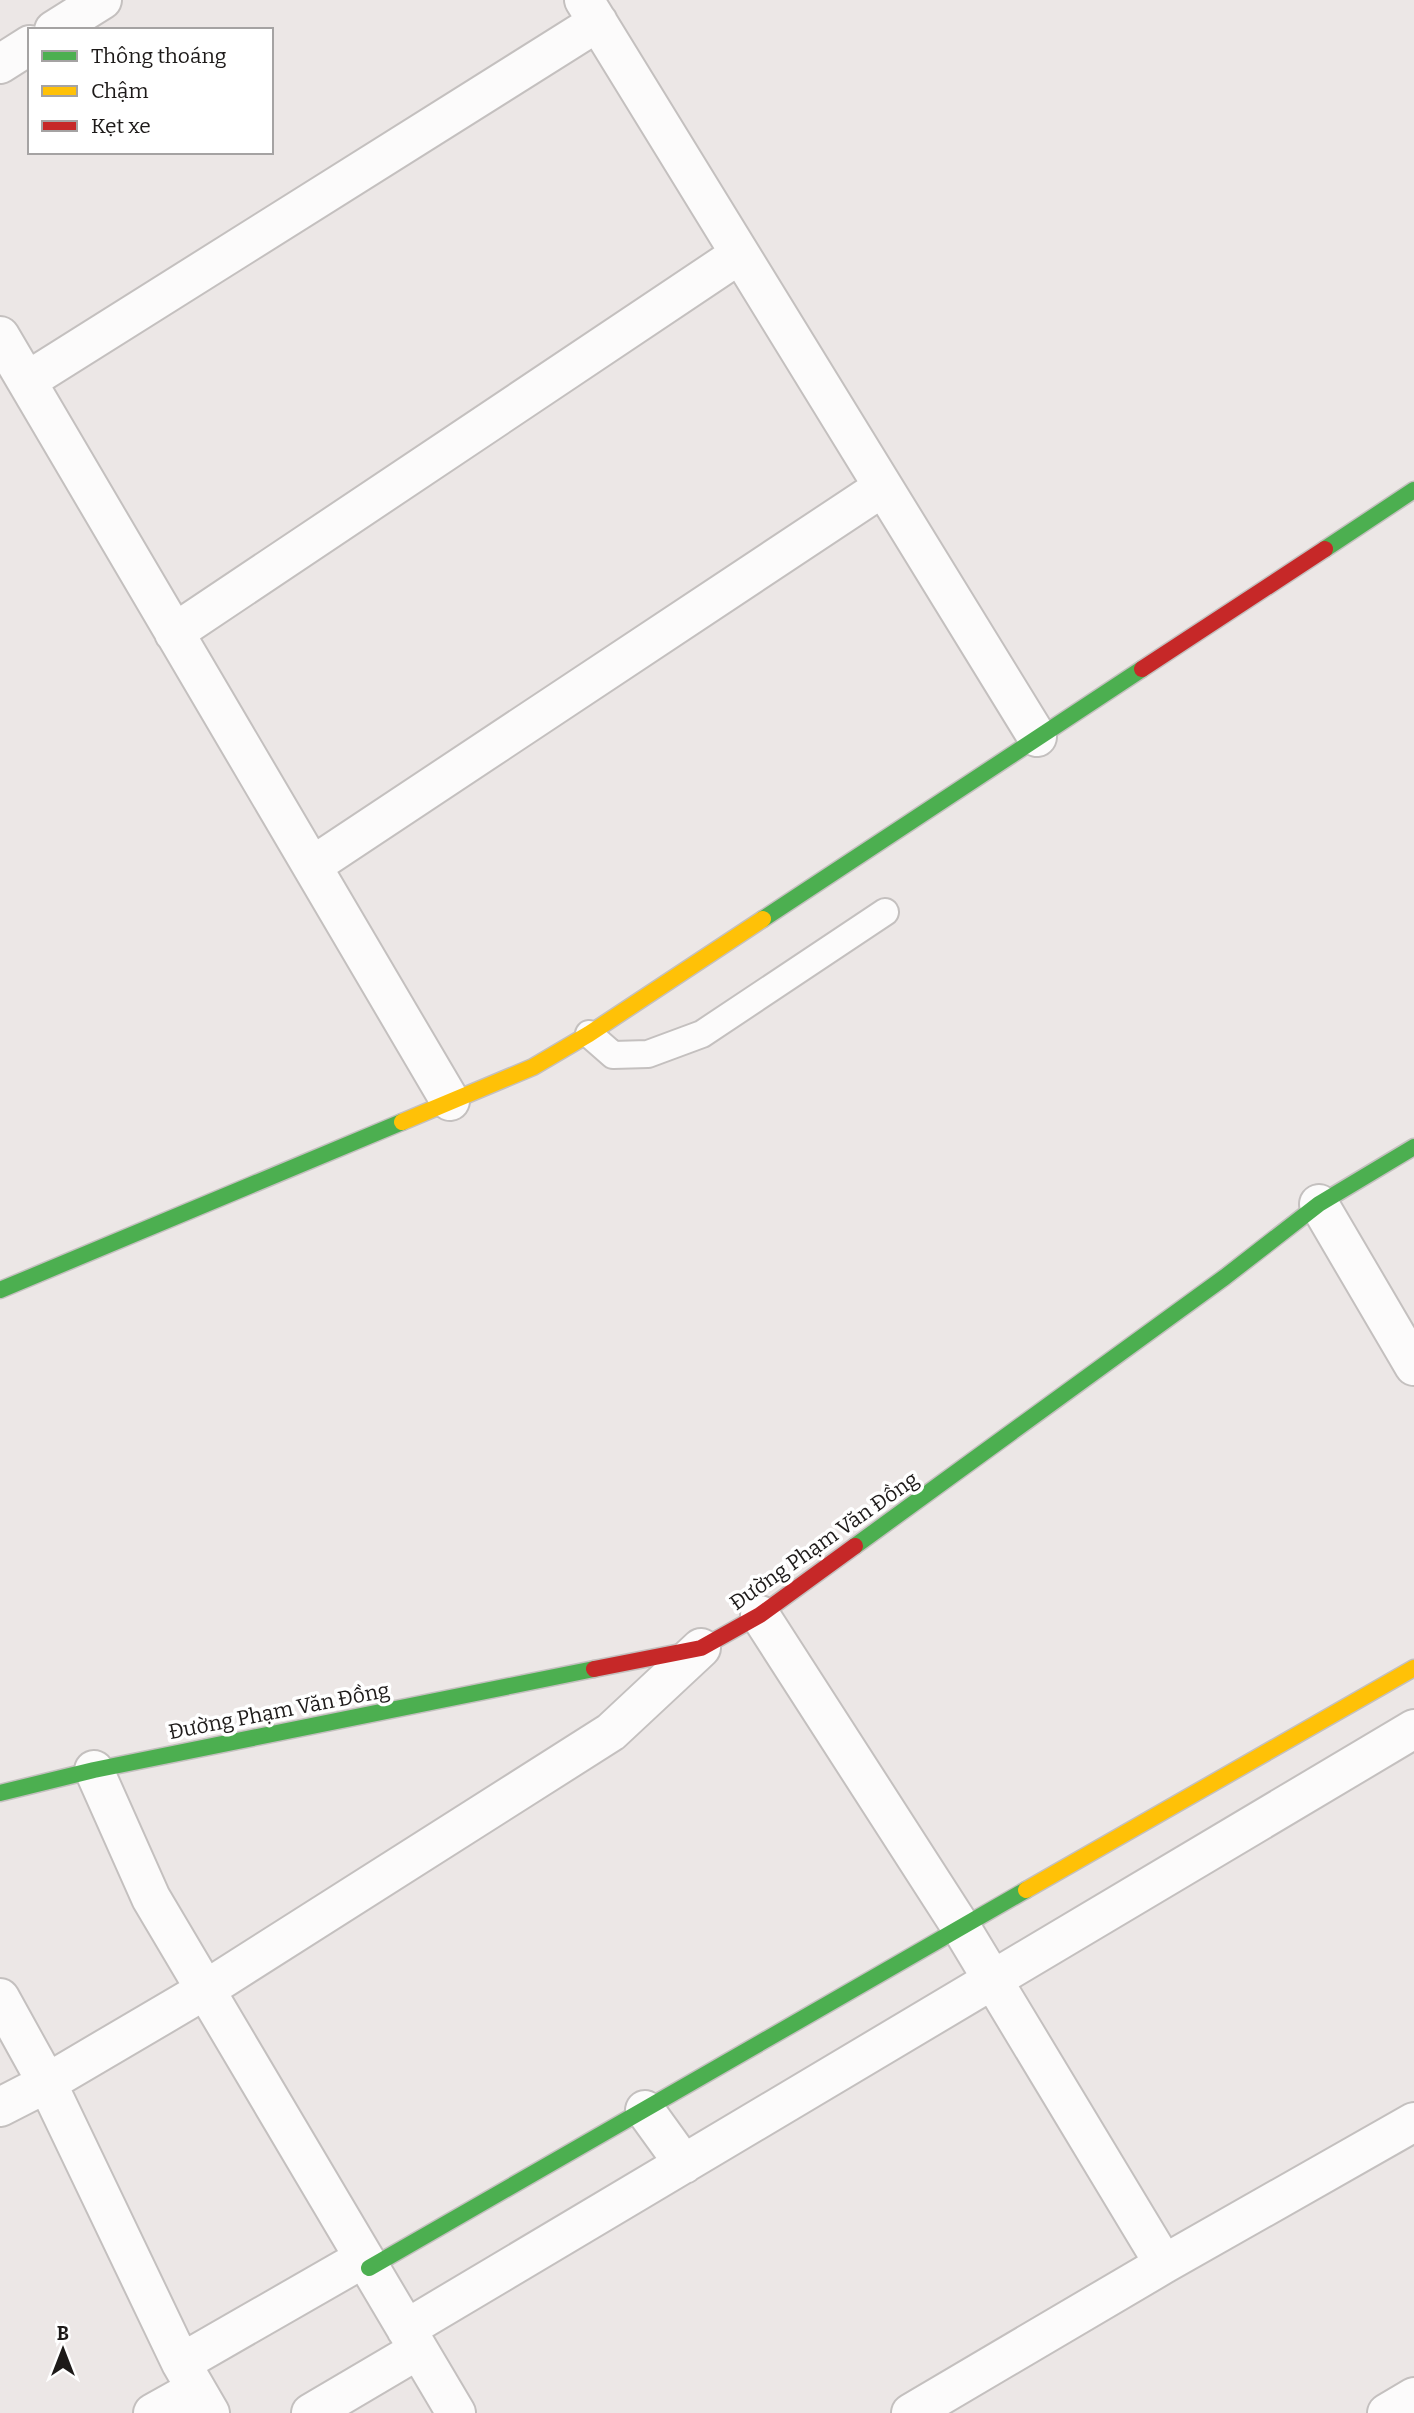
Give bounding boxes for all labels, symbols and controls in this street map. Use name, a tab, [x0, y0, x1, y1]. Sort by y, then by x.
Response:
legend	[28, 28, 273, 154]
text: Thông thoáng	[91, 43, 227, 69]
text: Chậm	[91, 78, 149, 104]
text: Kẹt xe	[91, 113, 151, 139]
street label: Đường Phạm Văn Đồng	[725, 1466, 924, 1616]
street label: Đường Phạm Văn Đồng	[166, 1677, 392, 1745]
north arrow	[28, 2315, 98, 2385]
text: B	[57, 2322, 69, 2345]

